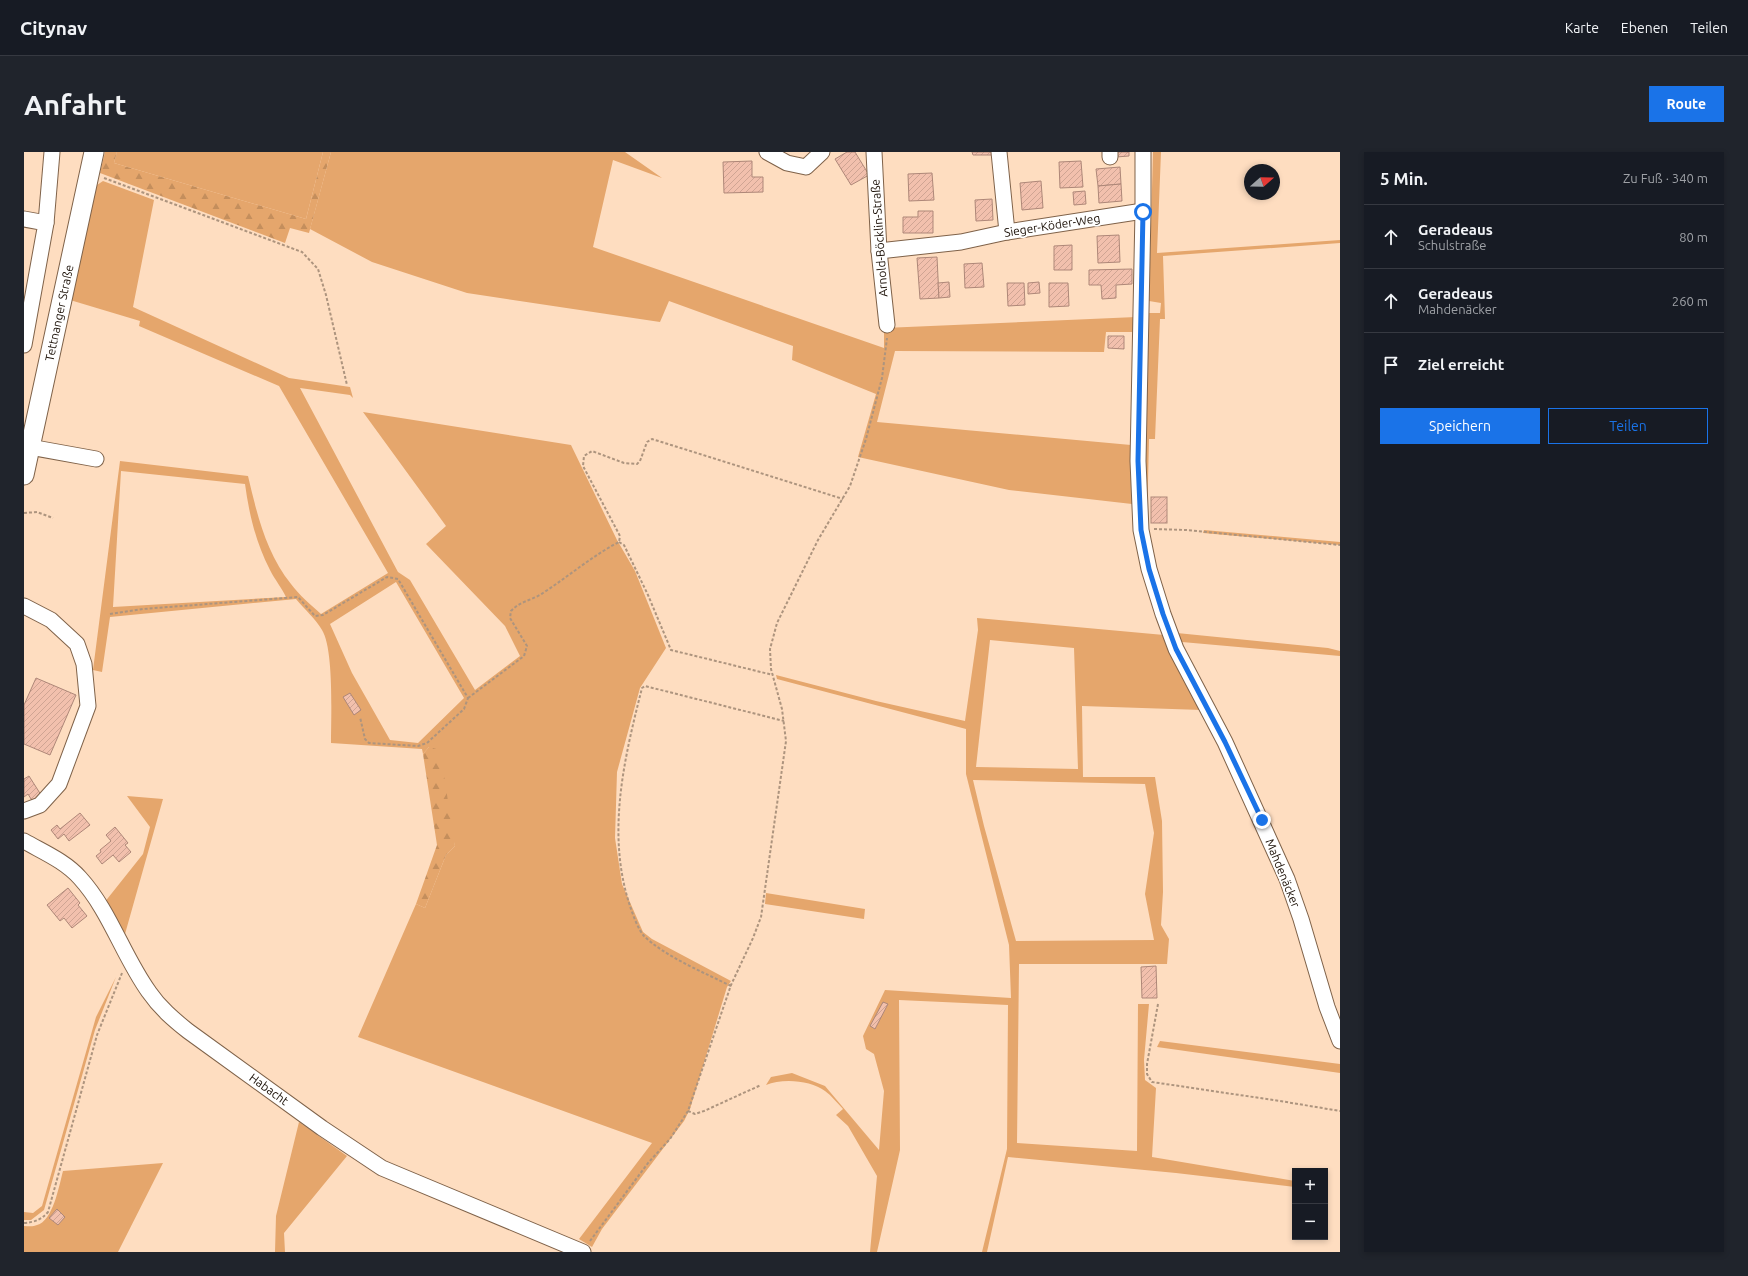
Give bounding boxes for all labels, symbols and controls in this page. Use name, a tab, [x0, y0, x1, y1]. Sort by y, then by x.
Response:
text: Citynav	[20, 17, 87, 39]
text: Karte	[1565, 20, 1599, 36]
text: Ebenen	[1621, 20, 1668, 36]
text: Teilen	[1690, 20, 1728, 36]
button: Route	[1649, 86, 1724, 122]
text: Anfahrt	[24, 89, 127, 120]
north arrow	[1244, 164, 1280, 200]
text: 5 Min.	[1380, 169, 1428, 188]
text: Zu Fuß · 340 m	[1623, 171, 1708, 185]
street label: Arnold-Böcklin-Straße	[868, 179, 890, 297]
route start	[1134, 203, 1152, 221]
street label: Sieger-Köder-Weg	[1003, 211, 1101, 239]
text: Geradeaus	[1418, 221, 1493, 238]
icon: ahead	[1380, 226, 1402, 248]
text: 80 m	[1679, 230, 1708, 244]
text: Schulstraße	[1418, 238, 1486, 252]
street label: Tettnanger Straße	[42, 264, 76, 362]
text: Geradeaus	[1418, 285, 1493, 302]
icon: ahead	[1380, 290, 1402, 312]
text: 260 m	[1672, 294, 1708, 308]
text: Mahdenäcker	[1418, 302, 1497, 316]
icon: arrive	[1380, 354, 1402, 376]
text: Ziel erreicht	[1418, 356, 1504, 373]
button: Speichern	[1380, 408, 1540, 444]
button: Teilen	[1548, 408, 1708, 444]
route end	[1253, 811, 1271, 829]
street label: Mahdenäcker	[1263, 837, 1303, 910]
street label: Habacht	[247, 1071, 291, 1108]
map controls	[1292, 1168, 1328, 1240]
button: +	[1292, 1168, 1328, 1204]
button: −	[1292, 1204, 1328, 1240]

